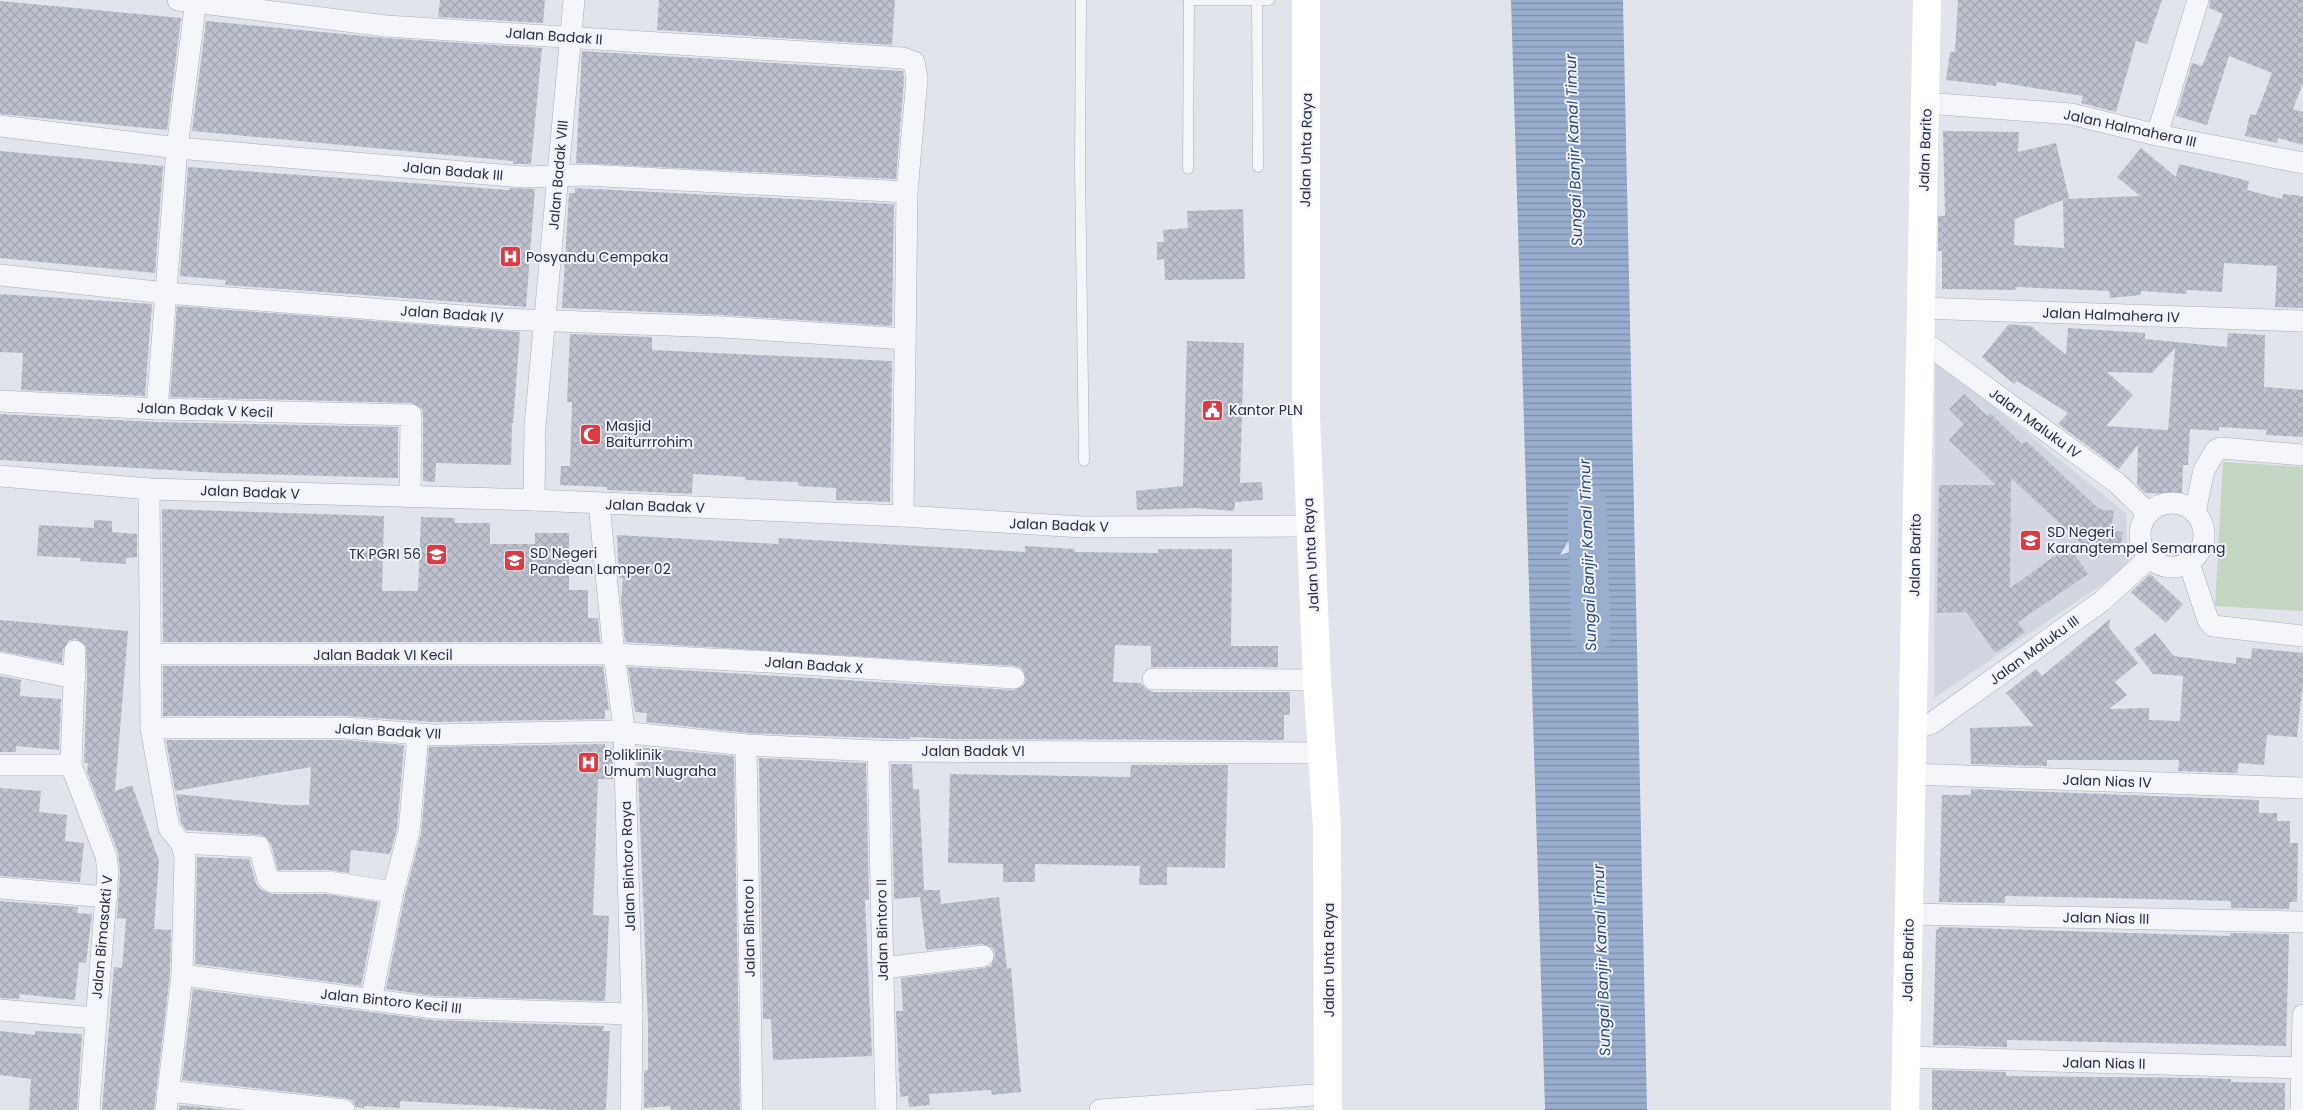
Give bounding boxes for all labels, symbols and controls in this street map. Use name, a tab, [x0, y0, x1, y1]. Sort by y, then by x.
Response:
street label: Jalan Badak II	[505, 23, 603, 49]
water label: Sungai Banjir Kanal Timur	[1560, 53, 1587, 246]
street label: Jalan Unta Raya	[1295, 93, 1317, 207]
street label: Jalan Halmahera III	[2062, 104, 2198, 152]
street label: Jalan Barito	[1914, 108, 1936, 192]
street label: Jalan Badak VIII	[543, 119, 573, 231]
street label: Jalan Badak III	[402, 157, 504, 185]
hospital icon: Posyandu Cempaka	[498, 245, 522, 269]
place label: Posyandu Cempaka	[526, 247, 668, 267]
street label: Jalan Badak IV	[400, 300, 505, 328]
street label: Jalan Halmahera IV	[2042, 303, 2181, 327]
street label: Jalan Maluku IV	[1985, 383, 2085, 464]
street label: Jalan Badak V Kecil	[137, 398, 273, 422]
public building icon: Kantor PLN	[1201, 398, 1225, 422]
place label: Kantor PLN	[1229, 400, 1303, 420]
place label: Masjid Baiturrrohim	[606, 416, 693, 452]
mosque icon: Masjid Baiturrrohim	[578, 422, 602, 446]
water label: Sungai Banjir Kanal Timur	[1574, 458, 1601, 651]
street label: Jalan Badak V	[200, 480, 301, 504]
street label: Jalan Badak V	[605, 494, 706, 518]
street label: Jalan Unta Raya	[1298, 497, 1324, 613]
street label: Jalan Badak V	[1009, 513, 1110, 537]
street label: Jalan Barito	[1904, 513, 1926, 597]
place label: SD Negeri Karangtempel Semarang	[2047, 522, 2225, 558]
school or university icon: SD Negeri Karangtempel Semarang	[2019, 528, 2043, 552]
school or university icon: TK PGRI 56	[425, 542, 449, 566]
place label: SD Negeri Pandean Lamper 02	[530, 543, 671, 579]
place label: TK PGRI 56	[349, 544, 421, 564]
school or university icon: SD Negeri Pandean Lamper 02	[502, 549, 526, 573]
street label: Jalan Maluku III	[1985, 611, 2083, 689]
street label: Jalan Badak VI Kecil	[313, 645, 453, 665]
street label: Jalan Badak X	[764, 652, 864, 678]
street label: Jalan Badak VII	[334, 718, 442, 744]
street label: Jalan Badak VI	[921, 741, 1025, 761]
place label: Poliklinik Umum Nugraha	[604, 745, 716, 781]
hospital icon: Poliklinik Umum Nugraha	[576, 751, 600, 775]
street label: Jalan Nias IV	[2062, 769, 2152, 793]
street label: Jalan Bintoro Raya	[616, 800, 640, 932]
water label: Sungai Banjir Kanal Timur	[1588, 863, 1615, 1056]
street label: Jalan Bimasakti V	[87, 874, 117, 1000]
street label: Jalan Bintoro I	[738, 878, 760, 978]
street label: Jalan Bintoro II	[871, 879, 893, 981]
street label: Jalan Unta Raya	[1319, 903, 1339, 1017]
street label: Jalan Nias III	[2063, 907, 2149, 929]
street label: Jalan Barito	[1897, 918, 1919, 1002]
street label: Jalan Bintoro Kecil III	[319, 984, 463, 1018]
street label: Jalan Nias II	[2062, 1052, 2146, 1074]

